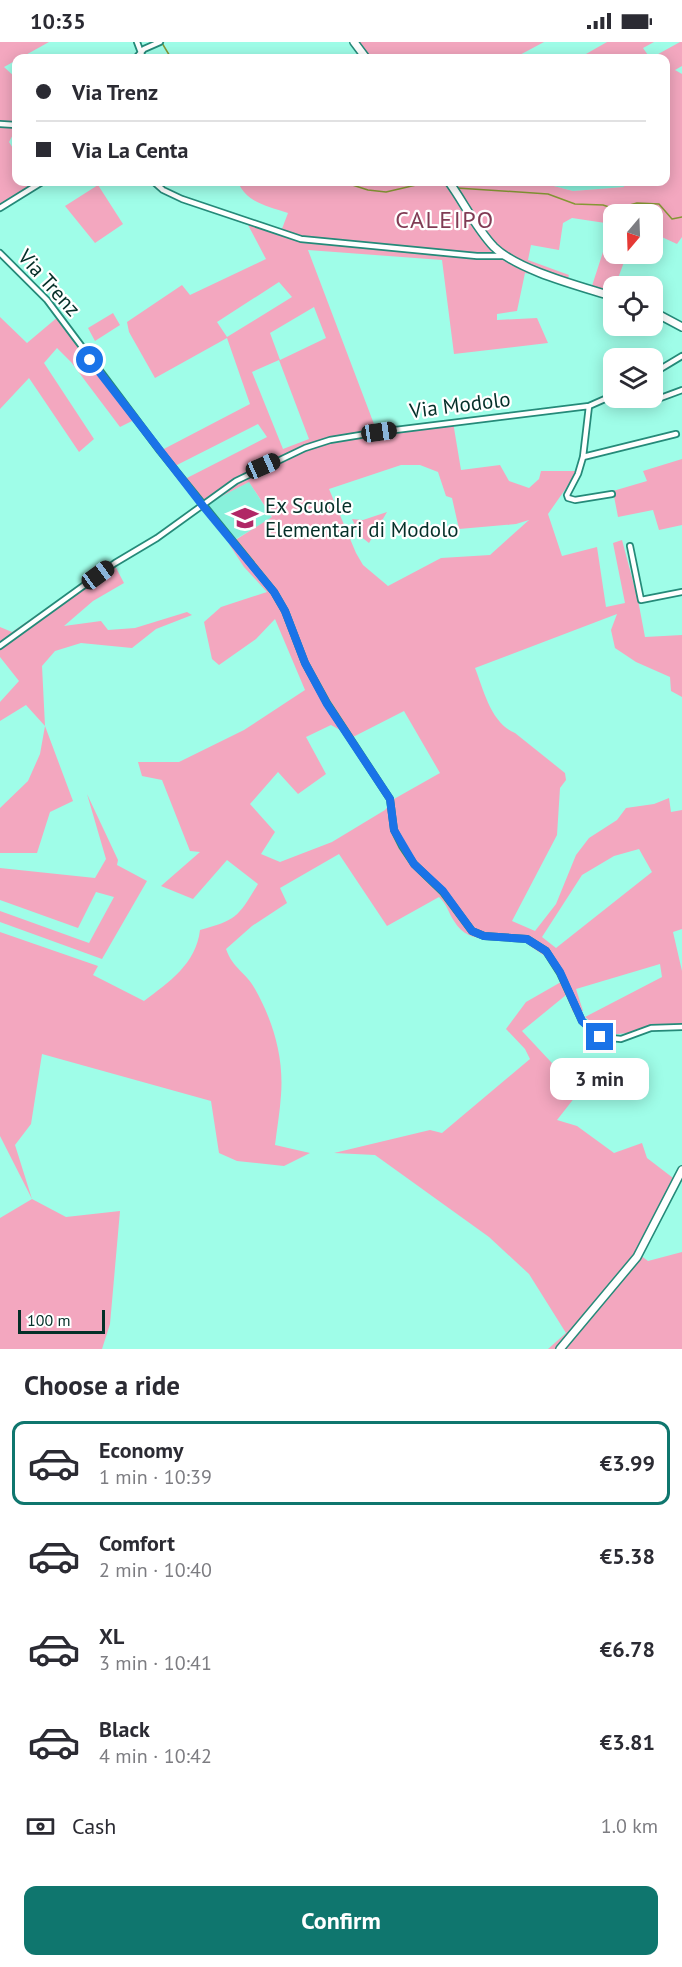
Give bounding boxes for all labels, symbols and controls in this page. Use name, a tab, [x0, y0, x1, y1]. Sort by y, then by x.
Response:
text: 10:35	[30, 7, 86, 35]
text: Via Trenz	[72, 78, 158, 106]
text: Via La Centa	[72, 136, 188, 164]
district label: CALEIPO	[395, 204, 495, 235]
north arrow	[603, 204, 663, 264]
map controls	[603, 204, 663, 408]
street label: Via Trenz	[12, 243, 87, 322]
button: locate	[603, 276, 663, 336]
route start	[76, 346, 103, 373]
button: layers	[603, 348, 663, 408]
street label: Via Modolo	[407, 385, 512, 424]
car	[360, 421, 398, 443]
car	[243, 450, 283, 482]
place label: Ex Scuole Elementari di Modolo	[265, 492, 459, 543]
school or university icon: Ex Scuole Elementari di Modolo	[230, 503, 260, 533]
car	[78, 557, 118, 593]
route end	[586, 1023, 613, 1050]
callout: 3 min	[550, 1058, 650, 1100]
text: 3 min	[575, 1066, 624, 1092]
scale bar	[18, 1307, 105, 1334]
text: 100 m	[27, 1310, 70, 1330]
text: Choose a ride	[24, 1368, 180, 1402]
icon: car	[27, 1436, 81, 1490]
text: Economy	[99, 1436, 183, 1464]
text: €3.99	[600, 1449, 655, 1477]
text: 1 min · 10:39	[99, 1464, 212, 1490]
icon: car	[27, 1529, 81, 1583]
text: Comfort	[99, 1529, 175, 1557]
text: €5.38	[600, 1542, 655, 1570]
text: 2 min · 10:40	[99, 1557, 212, 1583]
icon: car	[27, 1622, 81, 1676]
text: XL	[99, 1622, 124, 1650]
text: €6.78	[600, 1635, 655, 1663]
text: 3 min · 10:41	[99, 1650, 212, 1676]
icon: car	[27, 1715, 81, 1769]
text: Black	[99, 1715, 150, 1743]
text: €3.81	[600, 1728, 655, 1756]
text: 4 min · 10:42	[99, 1743, 212, 1769]
icon: cash	[24, 1810, 57, 1843]
text: Cash	[72, 1812, 116, 1840]
text: 1.0 km	[601, 1813, 658, 1839]
button: Confirm	[24, 1886, 658, 1955]

